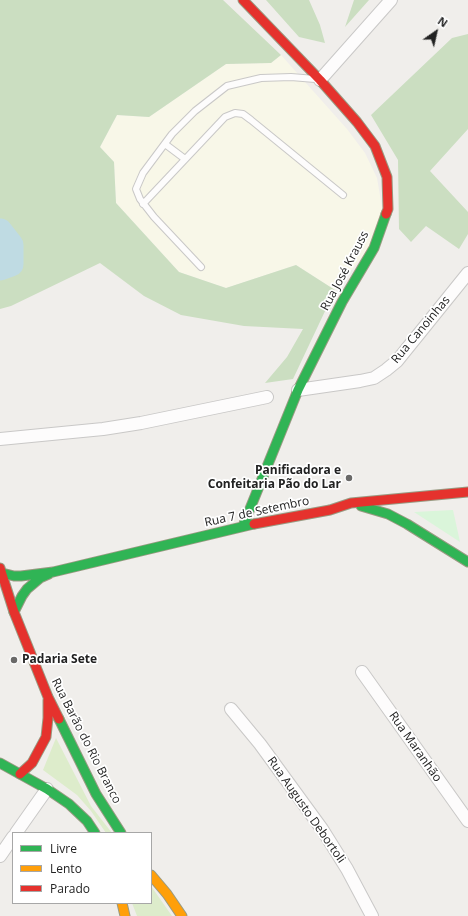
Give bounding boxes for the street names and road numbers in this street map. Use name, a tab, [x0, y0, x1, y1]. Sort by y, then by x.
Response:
street label: Rua José Krauss	[318, 229, 372, 313]
street label: Rua Canoinhas	[389, 293, 453, 367]
street label: Rua 7 de Setembro	[203, 494, 311, 530]
street label: Rua Barão do Rio Branco	[48, 676, 124, 806]
street label: Rua Maranhão	[386, 709, 444, 785]
street label: Rua Augusto Debortoli	[264, 754, 348, 866]

